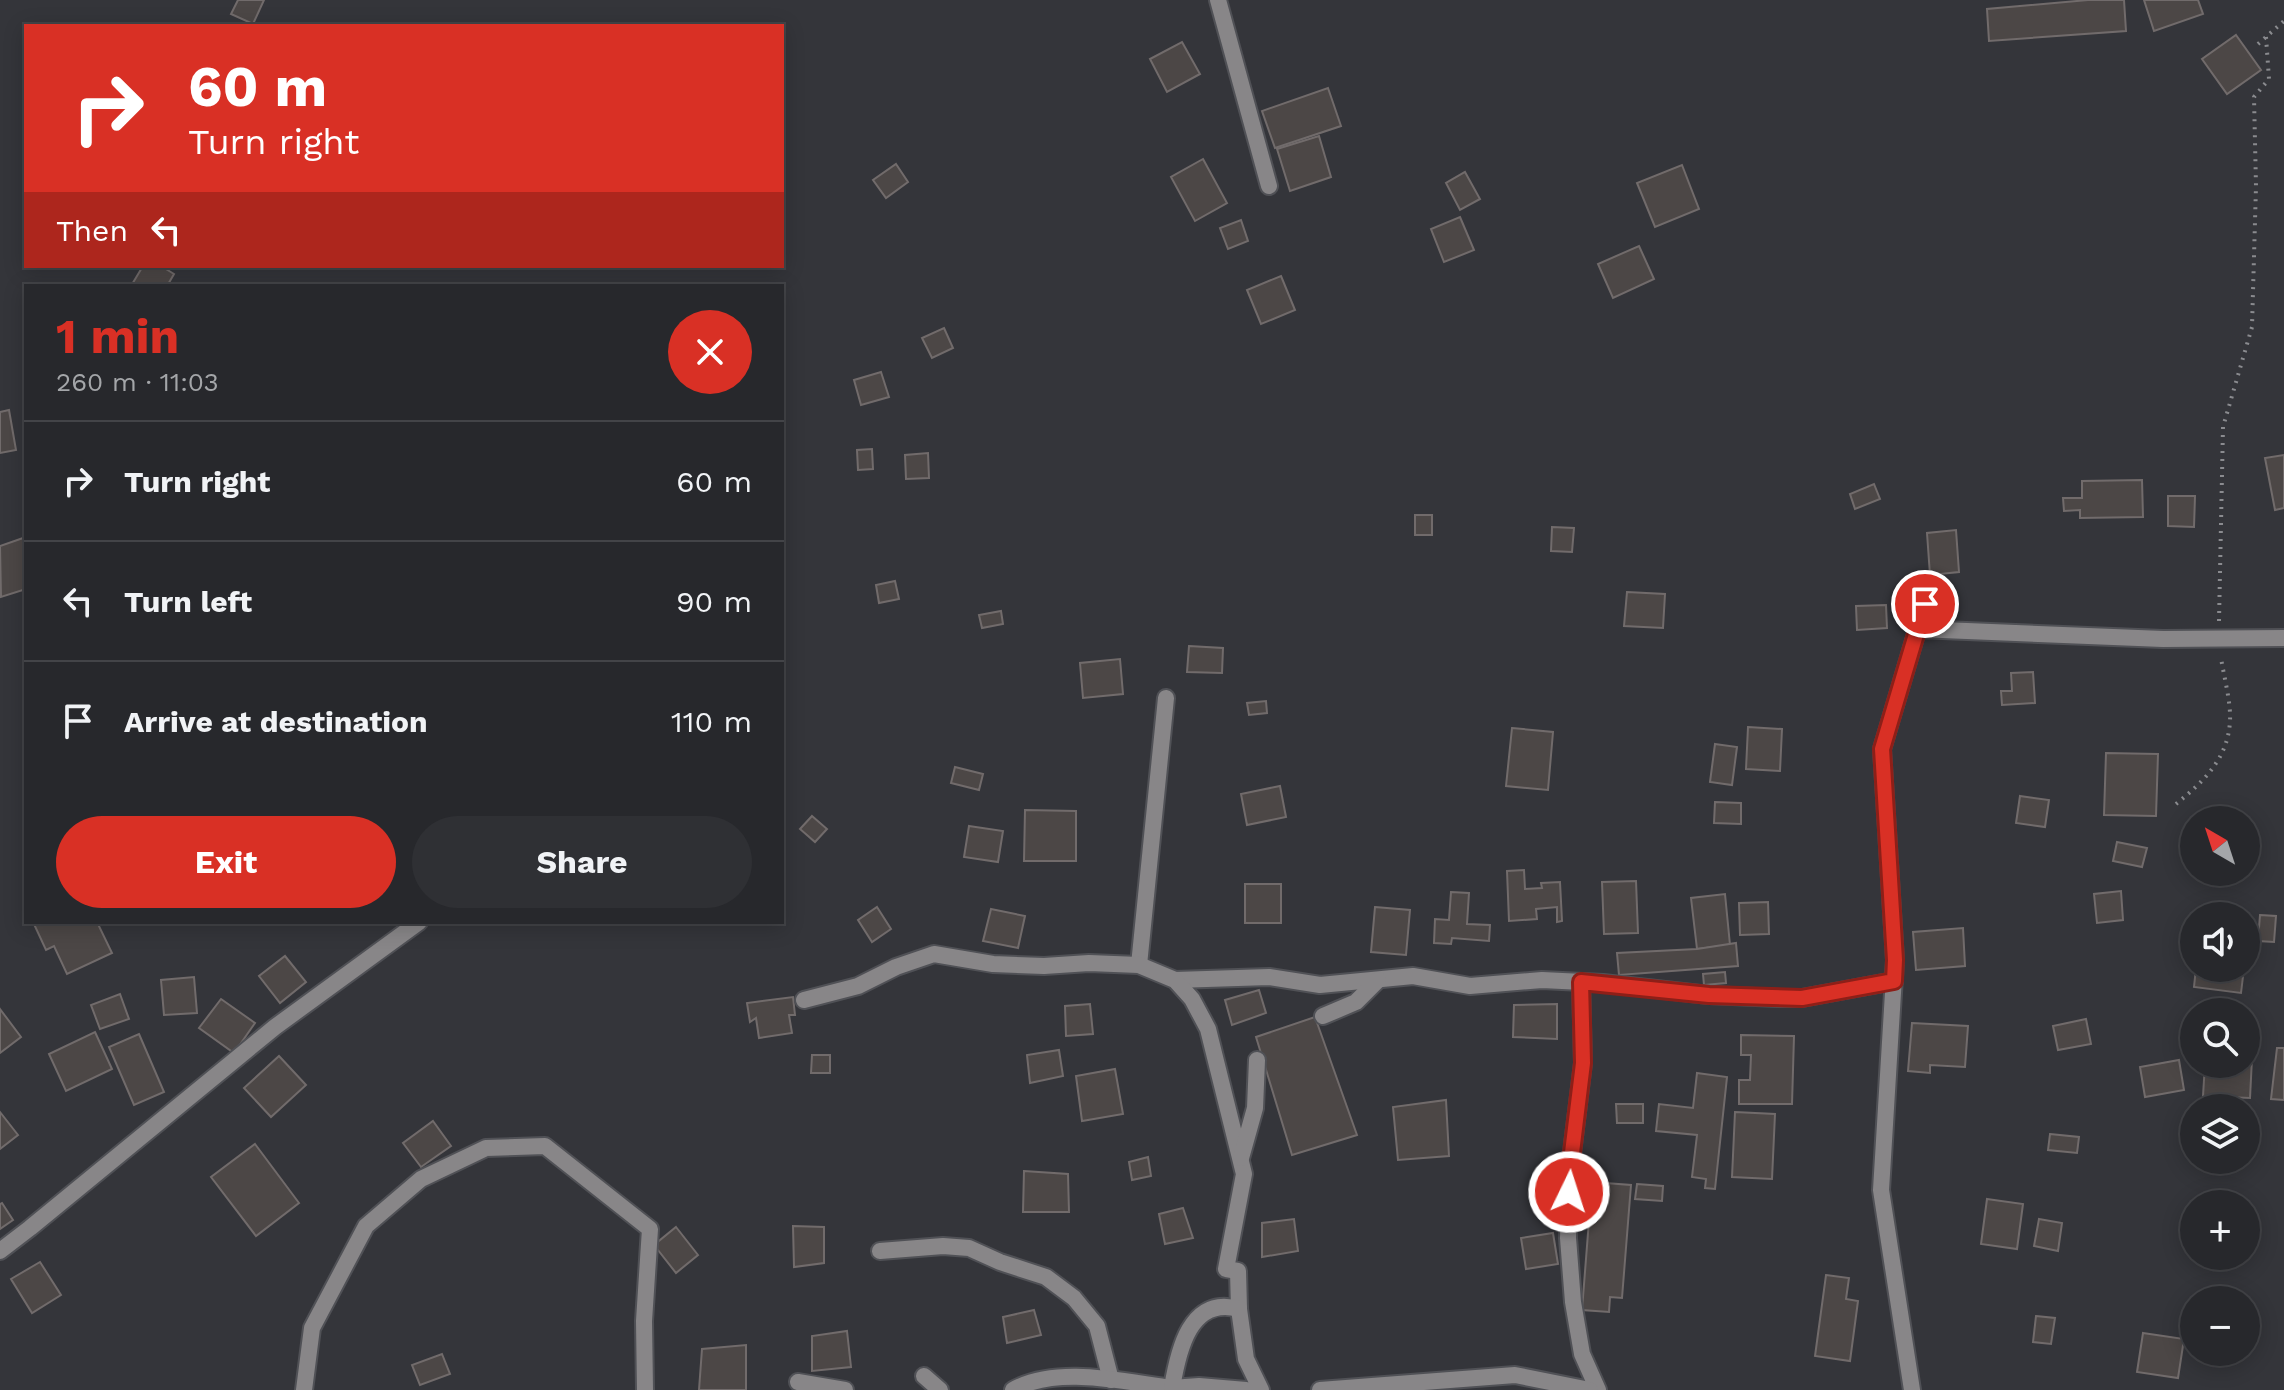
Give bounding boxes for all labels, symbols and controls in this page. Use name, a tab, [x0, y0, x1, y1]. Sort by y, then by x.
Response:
text: 60 m	[188, 54, 327, 120]
icon: right	[56, 56, 160, 160]
text: Turn right	[188, 121, 359, 163]
icon: left	[144, 208, 188, 252]
text: Then	[56, 213, 128, 248]
text: 1 min	[56, 308, 179, 365]
button: close	[668, 310, 752, 394]
text: 260 m · 11:03	[56, 367, 219, 397]
icon: right	[56, 459, 100, 503]
text: Turn right	[124, 464, 270, 499]
text: 60 m	[676, 464, 752, 499]
pin	[1891, 570, 1959, 638]
icon: left	[56, 579, 100, 623]
icon: arrive	[1903, 582, 1947, 626]
text: Turn left	[124, 584, 252, 619]
text: 90 m	[676, 584, 752, 619]
icon: arrive	[56, 699, 100, 743]
text: Arrive at destination	[124, 704, 428, 739]
text: 110 m	[671, 704, 752, 739]
north arrow	[2180, 806, 2260, 886]
map controls	[2180, 806, 2260, 1366]
button: Exit	[56, 816, 396, 908]
button: Share	[412, 816, 752, 908]
button: sound	[2180, 902, 2260, 982]
button: search	[2180, 998, 2260, 1078]
button: layers	[2180, 1094, 2260, 1174]
position arrow	[1527, 1150, 1611, 1234]
button: +	[2180, 1190, 2260, 1270]
button: −	[2180, 1286, 2260, 1366]

